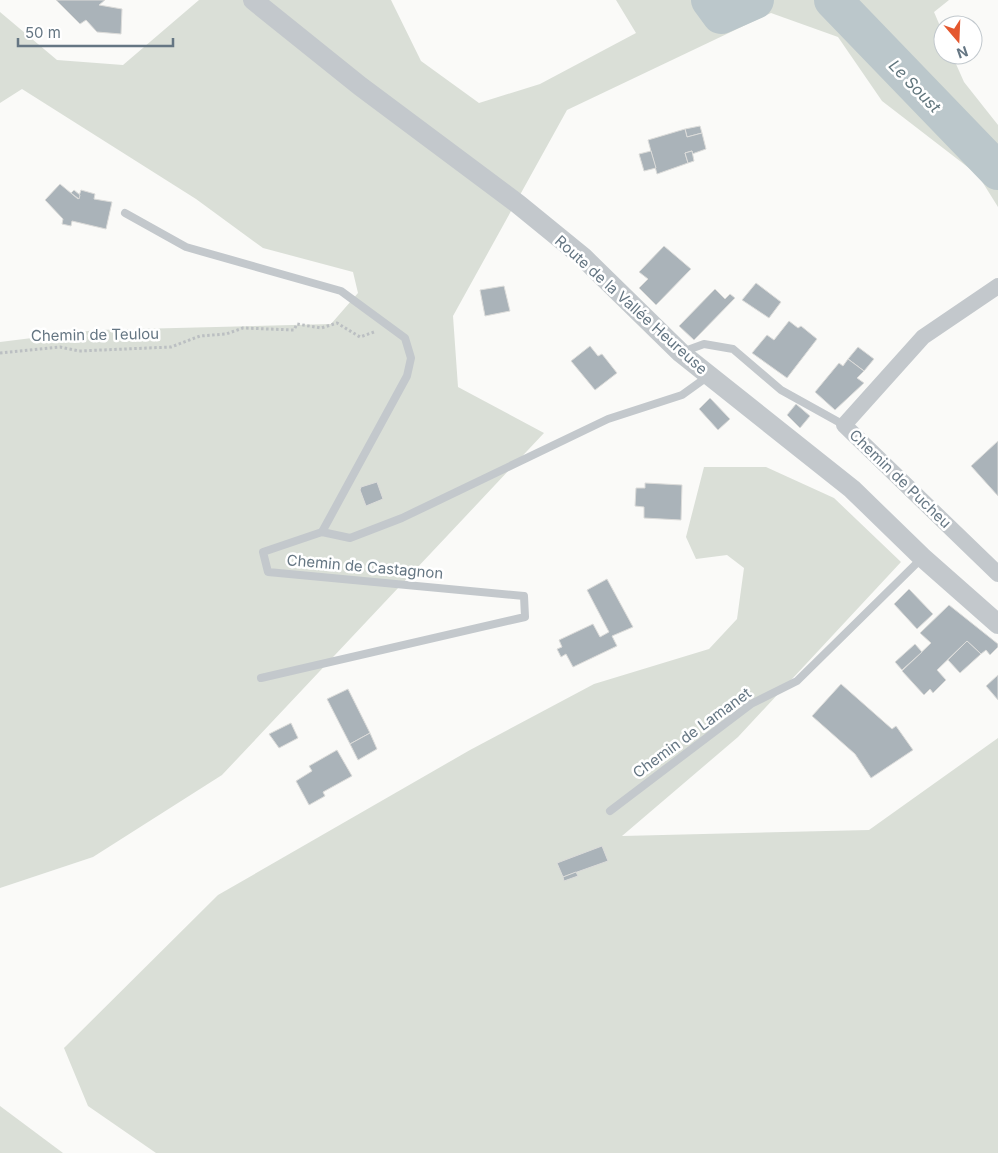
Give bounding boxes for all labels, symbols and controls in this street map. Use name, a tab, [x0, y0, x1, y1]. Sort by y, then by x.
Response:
scale bar	[18, 15, 172, 47]
north arrow	[933, 15, 983, 65]
text: 50 m	[25, 23, 61, 42]
text: N	[955, 43, 970, 63]
water label: Le Soust	[885, 55, 946, 117]
street label: Route de la Vallée Heureuse	[551, 231, 712, 378]
street label: Chemin de Teulou	[31, 324, 159, 345]
street label: Chemin de Pucheu	[846, 425, 955, 532]
street label: Chemin de Castagnon	[286, 550, 444, 583]
street label: Chemin de Lamanet	[629, 683, 755, 782]

